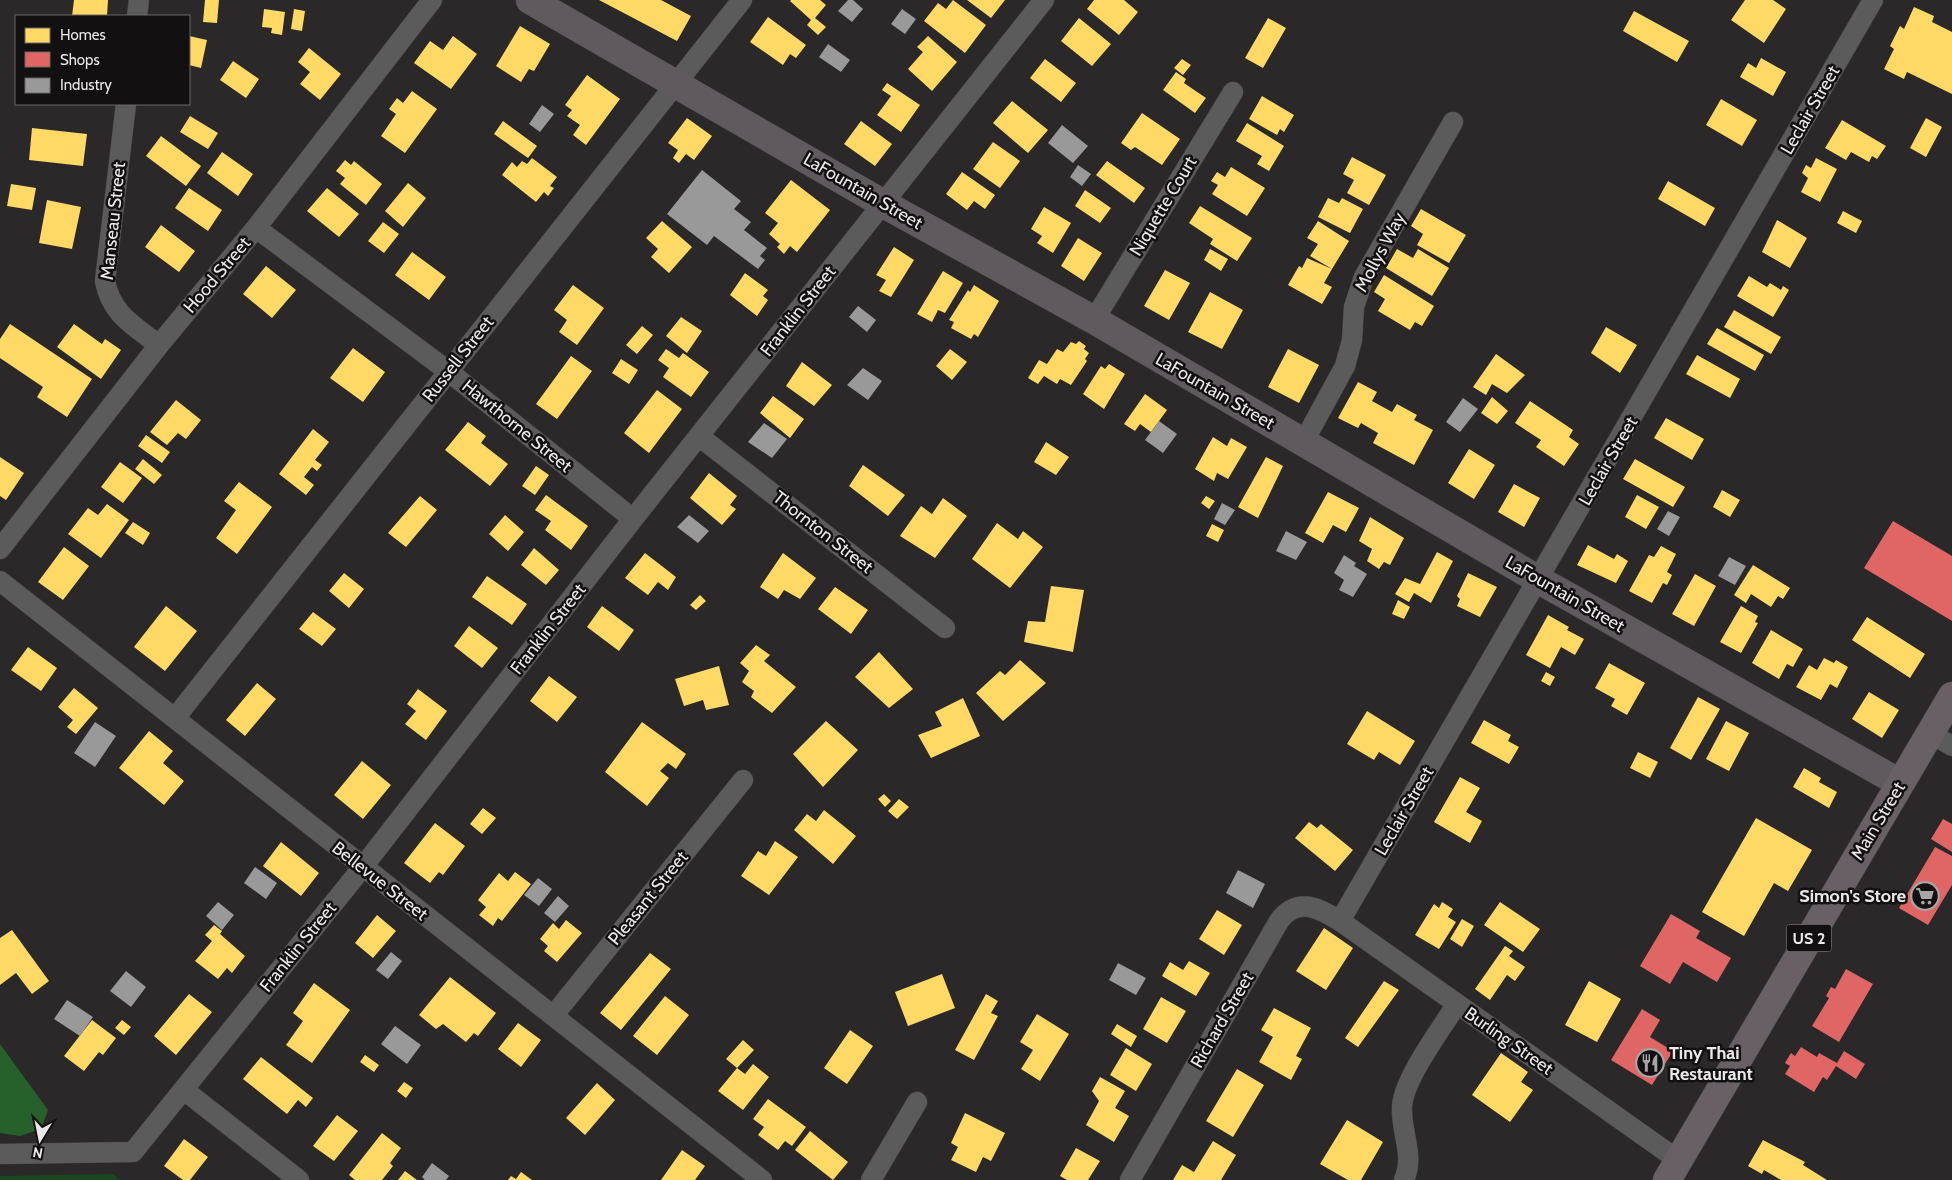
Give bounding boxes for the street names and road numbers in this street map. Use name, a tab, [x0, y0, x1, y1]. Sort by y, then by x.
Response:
street label: Leclair Street	[1776, 62, 1844, 158]
street label: LaFountain Street	[799, 148, 927, 234]
street label: Niquette Court	[1125, 152, 1201, 260]
street label: Manseau Street	[96, 161, 130, 281]
street label: Mollys Way	[1350, 208, 1410, 296]
street label: Hood Street	[179, 232, 255, 318]
street label: Franklin Street	[756, 261, 840, 361]
street label: Russell Street	[418, 312, 498, 406]
street label: LaFountain Street	[1151, 348, 1279, 434]
street label: Hawthorne Street	[458, 375, 576, 477]
street label: Leclair Street	[1574, 413, 1642, 509]
street label: Thornton Street	[769, 486, 877, 578]
street label: LaFountain Street	[1501, 551, 1629, 637]
street label: Franklin Street	[506, 579, 590, 679]
street label: Leclair Street	[1370, 763, 1438, 859]
street label: Main Street	[1846, 778, 1910, 864]
street label: Bellevue Street	[328, 837, 432, 925]
street label: Pleasant Street	[603, 847, 693, 949]
street label: Franklin Street	[255, 898, 341, 996]
road number: US 2	[1786, 924, 1832, 951]
street label: Richard Street	[1186, 968, 1258, 1072]
street label: Burling Street	[1460, 1002, 1558, 1080]

